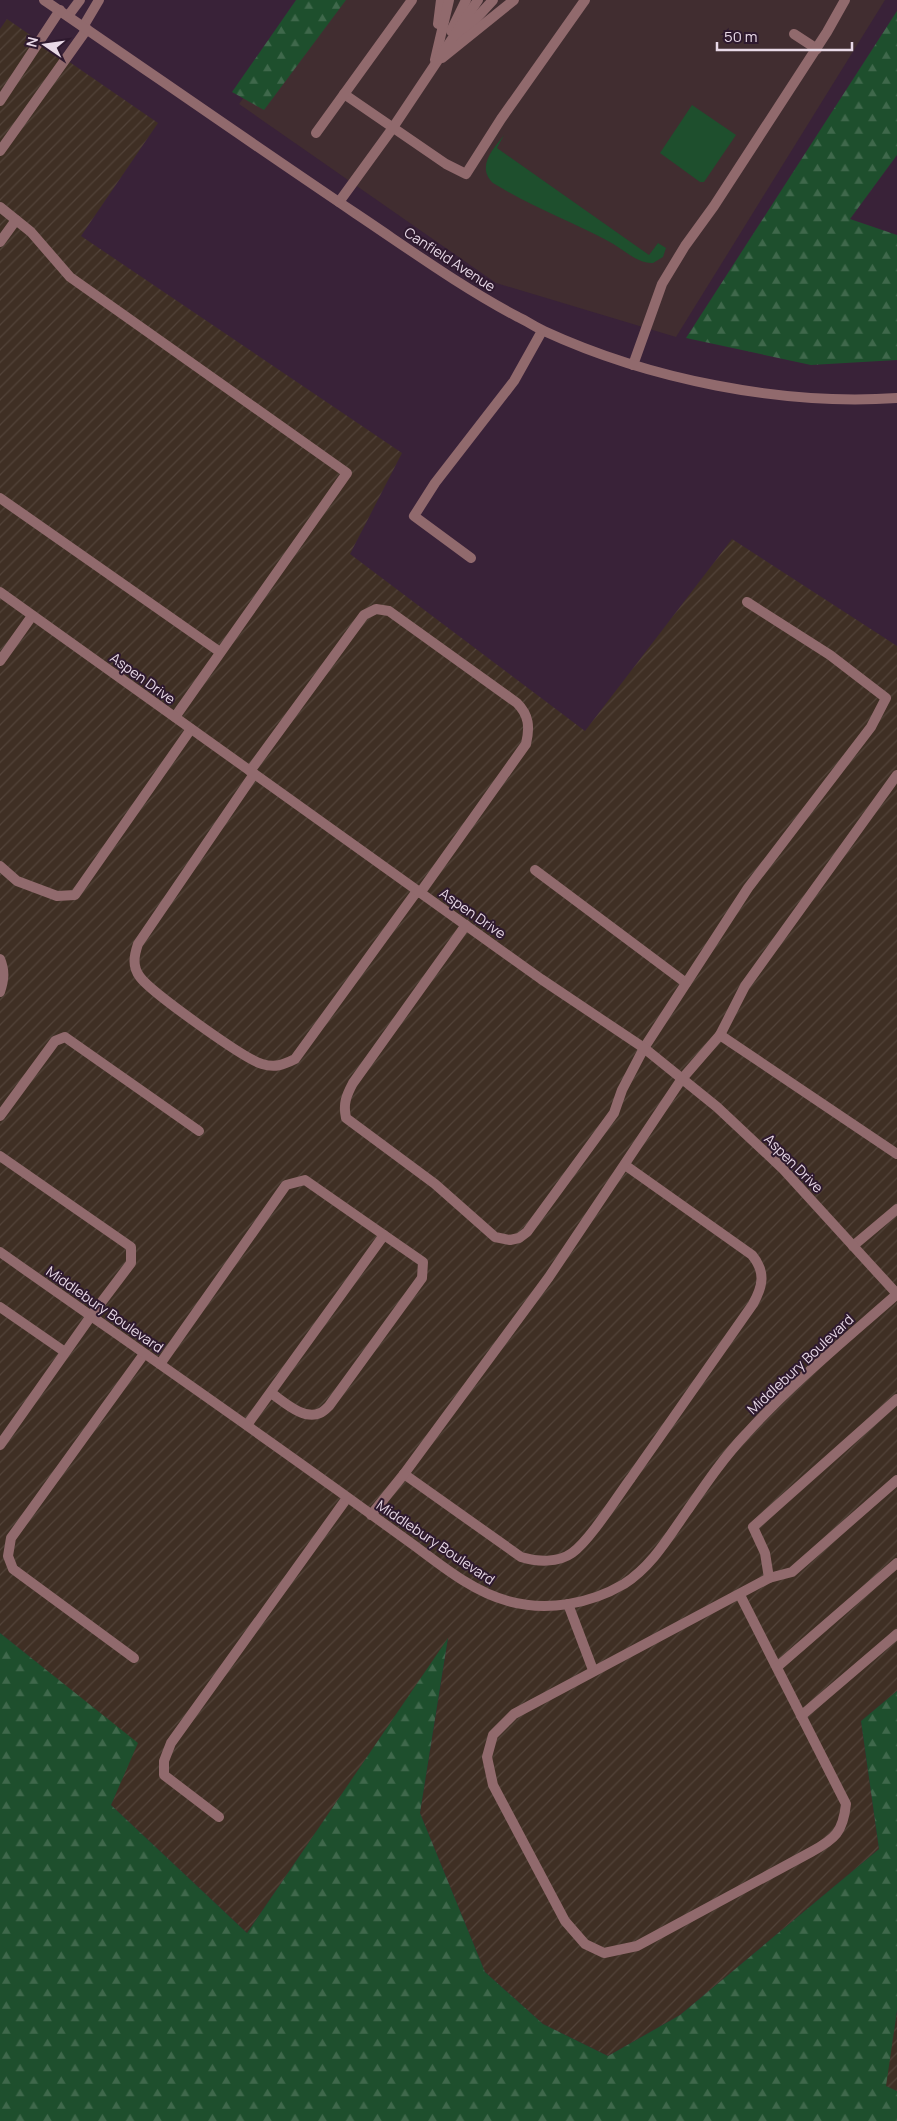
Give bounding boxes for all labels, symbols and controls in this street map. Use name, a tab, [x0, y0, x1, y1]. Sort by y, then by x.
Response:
north arrow	[20, 20, 70, 70]
scale bar	[717, 20, 852, 52]
text: 50 m	[724, 26, 758, 47]
text: N	[21, 35, 42, 49]
street label: Canfield Avenue	[401, 222, 499, 296]
street label: Aspen Drive	[107, 648, 179, 708]
street label: Aspen Drive	[436, 883, 510, 943]
street label: Aspen Drive	[760, 1129, 828, 1197]
street label: Middlebury Boulevard	[43, 1261, 167, 1357]
street label: Middlebury Boulevard	[743, 1310, 857, 1418]
street label: Middlebury Boulevard	[373, 1495, 499, 1589]

